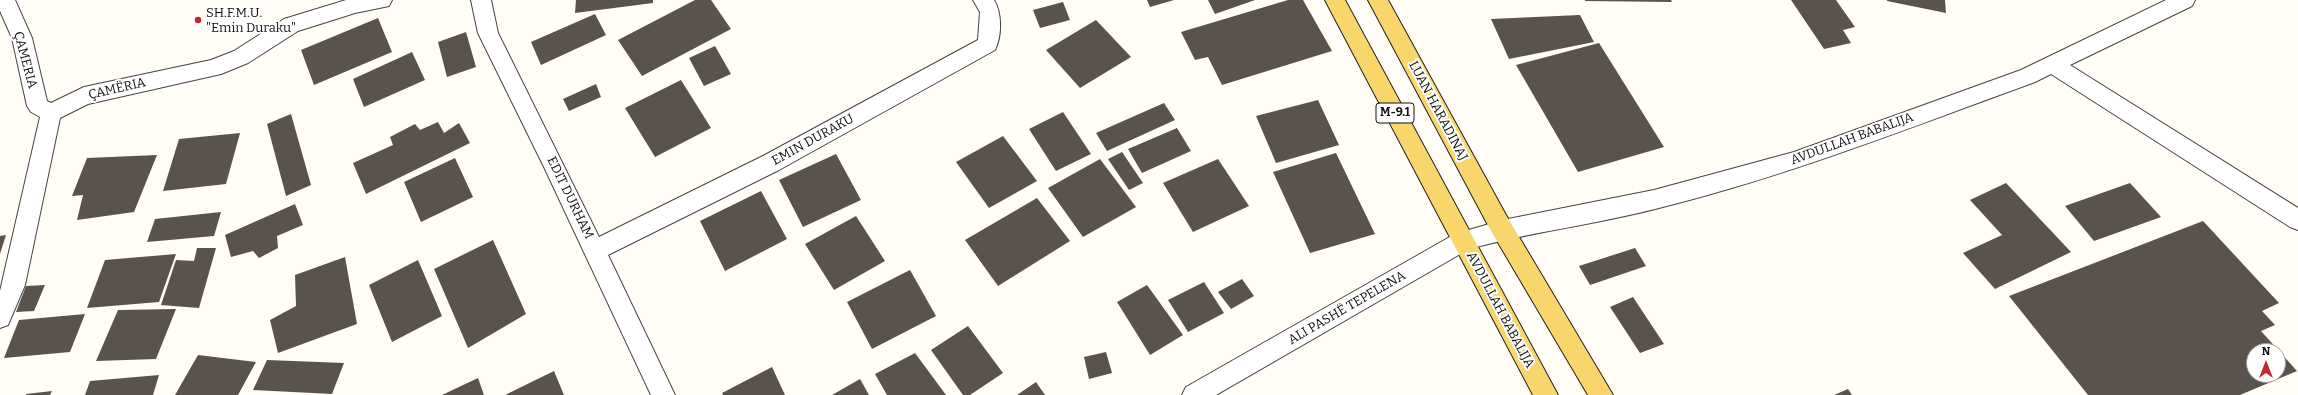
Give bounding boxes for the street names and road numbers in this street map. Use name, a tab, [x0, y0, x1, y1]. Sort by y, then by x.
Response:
street label: ÇAMERIA	[10, 30, 40, 90]
street label: LUAN HARADINAJ	[1405, 59, 1471, 163]
street label: ÇAMËRIA	[87, 75, 147, 103]
road number: M-9.1	[1376, 103, 1414, 123]
street label: AVDULLAH BABALIJA	[1788, 110, 1916, 168]
street label: EMIN DURAKU	[769, 111, 857, 169]
street label: EDIT DURHAM	[543, 154, 597, 242]
street label: AVDULLAH BABALIJA	[1463, 249, 1537, 371]
street label: ALI PASHË TEPELENA	[1286, 268, 1408, 348]

